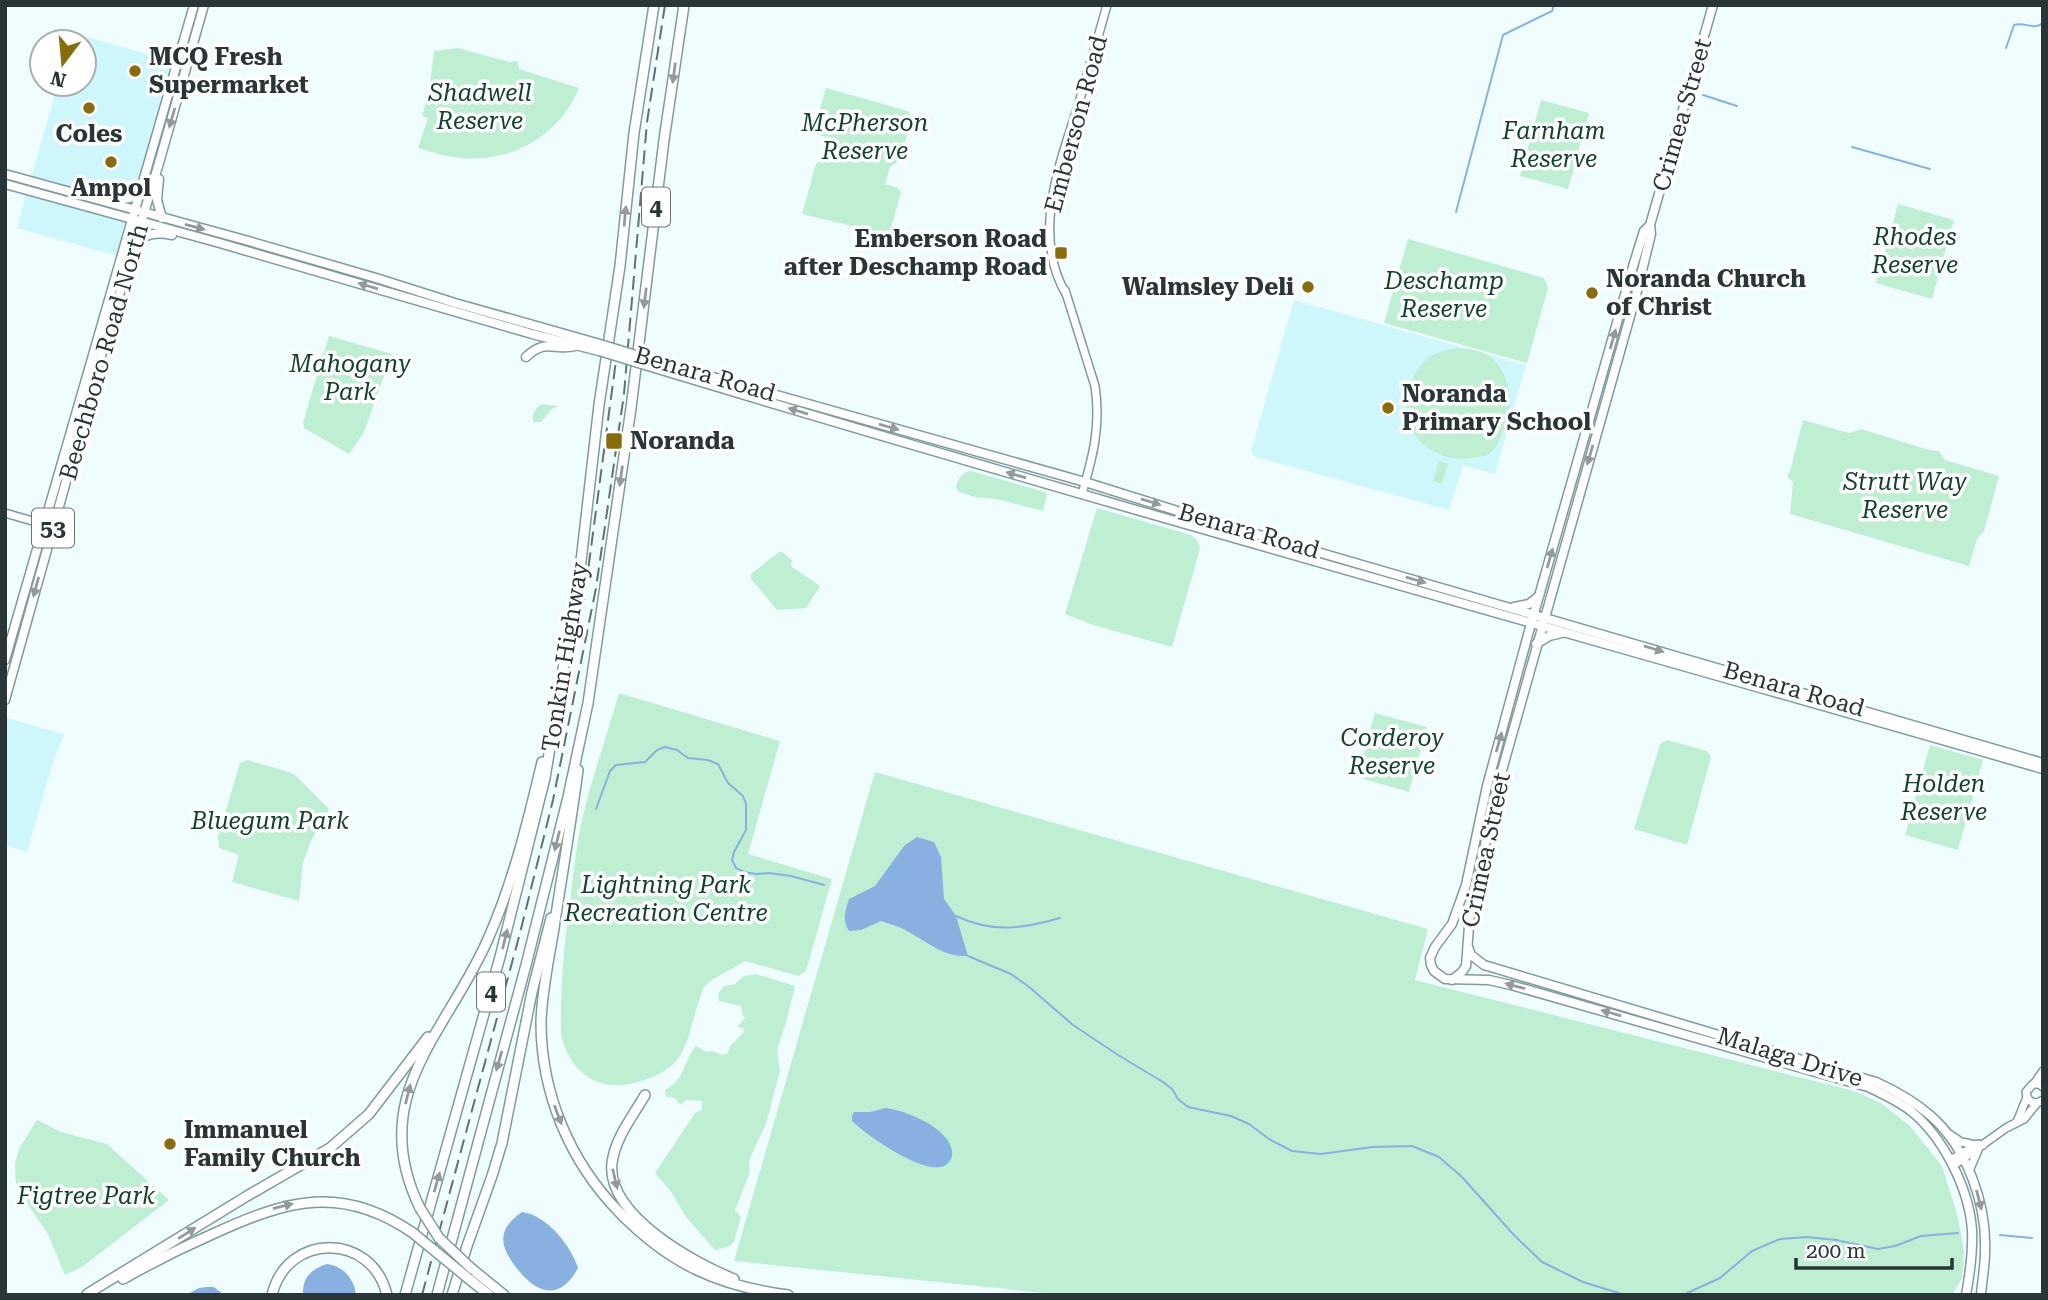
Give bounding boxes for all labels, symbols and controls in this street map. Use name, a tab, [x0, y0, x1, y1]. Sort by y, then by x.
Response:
north arrow	[28, 28, 98, 98]
street label: Emberson Road	[1039, 32, 1113, 216]
street label: Crimea Street	[1647, 35, 1717, 195]
place label: MCQ Fresh Supermarket	[149, 43, 309, 99]
one-way arrow	[668, 62, 679, 84]
marker: MCQ Fresh Supermarket	[127, 63, 143, 79]
text: N	[48, 66, 69, 92]
park label: Shadwell Reserve	[427, 79, 532, 135]
marker: Coles	[81, 100, 97, 116]
one-way arrow	[166, 107, 177, 129]
park label: McPherson Reserve	[801, 109, 928, 165]
park label: Farnham Reserve	[1501, 117, 1606, 173]
place label: Coles	[56, 120, 122, 148]
marker: Ampol	[103, 154, 119, 170]
place label: Ampol	[71, 174, 151, 202]
road number: 4	[642, 188, 670, 227]
one-way arrow	[620, 205, 631, 227]
street label: Beechboro Road North	[54, 221, 154, 483]
one-way arrow	[184, 222, 205, 232]
park label: Rhodes Reserve	[1871, 223, 1958, 279]
place label: Emberson Road after Deschamp Road	[784, 225, 1047, 281]
marker: Emberson Road after Deschamp Road	[1053, 245, 1069, 261]
place label: Noranda Church of Christ	[1606, 265, 1806, 321]
park label: Deschamp Reserve	[1383, 267, 1504, 323]
place label: Walmsley Deli	[1122, 273, 1294, 301]
marker: Walmsley Deli	[1300, 279, 1316, 295]
one-way arrow	[357, 280, 379, 291]
marker: Noranda Church of Christ	[1584, 285, 1600, 301]
one-way arrow	[640, 288, 651, 310]
one-way arrow	[1608, 328, 1618, 349]
street label: Benara Road	[631, 340, 779, 408]
park label: Mahogany Park	[289, 350, 411, 406]
place label: Noranda Primary School	[1402, 380, 1591, 436]
marker: Noranda Primary School	[1380, 400, 1396, 416]
one-way arrow	[787, 405, 808, 416]
one-way arrow	[879, 422, 900, 432]
place label: Noranda	[630, 427, 735, 455]
marker: Noranda	[604, 431, 624, 451]
one-way arrow	[1585, 445, 1595, 466]
one-way arrow	[616, 465, 627, 487]
park label: Strutt Way Reserve	[1843, 468, 1967, 524]
one-way arrow	[1006, 469, 1027, 479]
street label: Benara Road	[1175, 497, 1323, 565]
one-way arrow	[1140, 498, 1161, 508]
road number: 53	[32, 508, 74, 548]
one-way arrow	[1545, 547, 1556, 569]
street label: Tonkin Highway	[536, 559, 594, 754]
one-way arrow	[1406, 575, 1427, 585]
one-way arrow	[31, 577, 41, 598]
one-way arrow	[1644, 644, 1665, 654]
street label: Benara Road	[1720, 655, 1868, 723]
park label: Corderoy Reserve	[1341, 724, 1444, 780]
one-way arrow	[1495, 731, 1505, 752]
street label: Crimea Street	[1456, 770, 1516, 930]
park label: Holden Reserve	[1900, 770, 1987, 826]
park label: Bluegum Park	[190, 807, 349, 835]
one-way arrow	[551, 830, 562, 852]
park label: Lightning Park Recreation Centre	[563, 871, 768, 927]
one-way arrow	[500, 928, 511, 950]
road number: 4	[477, 973, 505, 1012]
one-way arrow	[1504, 980, 1526, 991]
one-way arrow	[1600, 1008, 1621, 1018]
street label: Malaga Drive	[1714, 1022, 1866, 1092]
one-way arrow	[494, 1051, 504, 1072]
one-way arrow	[403, 1083, 414, 1105]
one-way arrow	[553, 1105, 564, 1126]
place label: Immanuel Family Church	[184, 1116, 361, 1172]
marker: Immanuel Family Church	[162, 1136, 178, 1152]
one-way arrow	[609, 1169, 620, 1191]
one-way arrow	[433, 1171, 443, 1192]
park label: Figtree Park	[16, 1182, 155, 1210]
one-way arrow	[1974, 1189, 1985, 1211]
one-way arrow	[273, 1200, 295, 1211]
one-way arrow	[178, 1226, 197, 1239]
scale bar	[1796, 1226, 1952, 1270]
text: 200 m	[1806, 1239, 1866, 1263]

